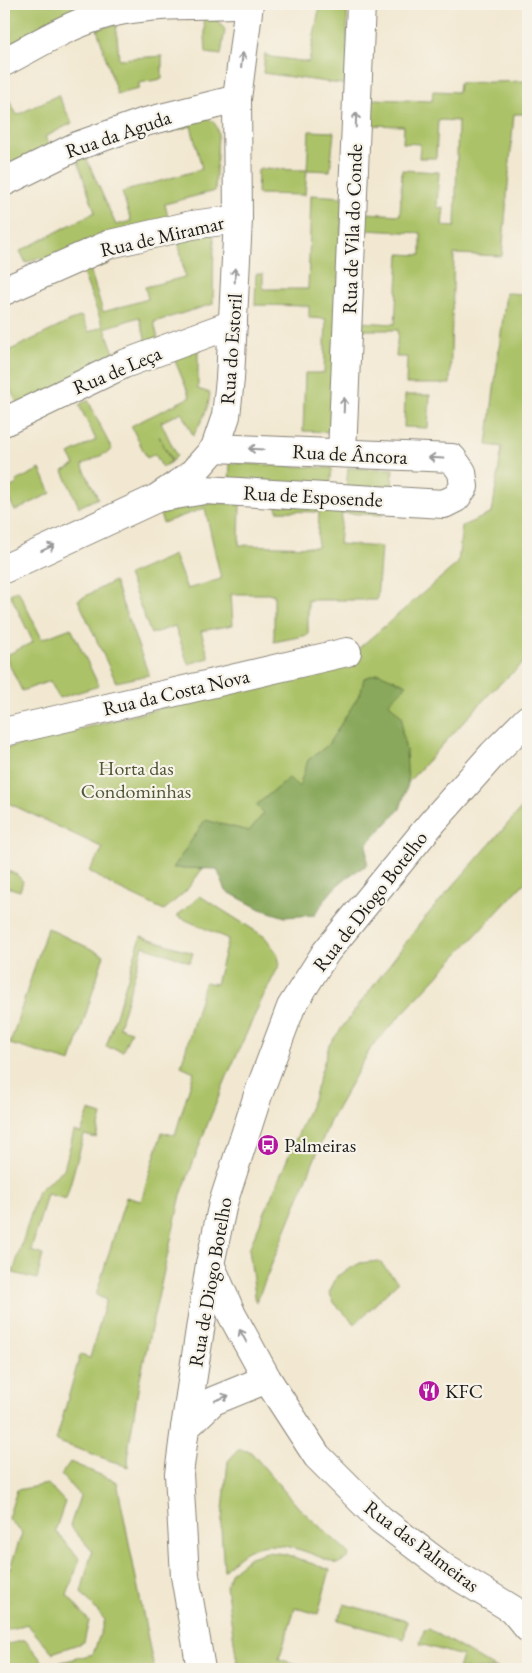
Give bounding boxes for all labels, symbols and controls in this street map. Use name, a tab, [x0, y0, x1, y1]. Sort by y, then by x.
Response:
one-way arrow	[237, 52, 247, 68]
street label: Rua da Aguda	[62, 104, 174, 164]
one-way arrow	[352, 112, 361, 128]
street label: Rua de Vila do Conde	[336, 143, 368, 314]
street label: Rua de Miramar	[97, 209, 227, 263]
one-way arrow	[231, 267, 240, 283]
street label: Rua do Estoril	[214, 292, 248, 405]
street label: Rua de Leça	[69, 340, 165, 400]
one-way arrow	[340, 397, 349, 413]
street label: Rua de Âncora	[292, 438, 408, 470]
one-way arrow	[248, 445, 264, 454]
one-way arrow	[428, 453, 444, 462]
street label: Rua de Esposende	[243, 479, 384, 513]
one-way arrow	[40, 543, 55, 553]
street label: Rua da Costa Nova	[100, 663, 252, 721]
park label: Horta das Condominhas	[81, 755, 191, 804]
street label: Rua de Diogo Botelho	[307, 825, 433, 977]
place label: Palmeiras	[284, 1132, 356, 1158]
bus stop icon: Palmeiras	[256, 1133, 280, 1157]
street label: Rua de Diogo Botelho	[182, 1195, 238, 1369]
one-way arrow	[238, 1329, 248, 1344]
place label: KFC	[445, 1378, 483, 1404]
restaurant icon: KFC	[417, 1379, 441, 1403]
one-way arrow	[213, 1393, 229, 1402]
street label: Rua das Palmeiras	[359, 1494, 485, 1598]

